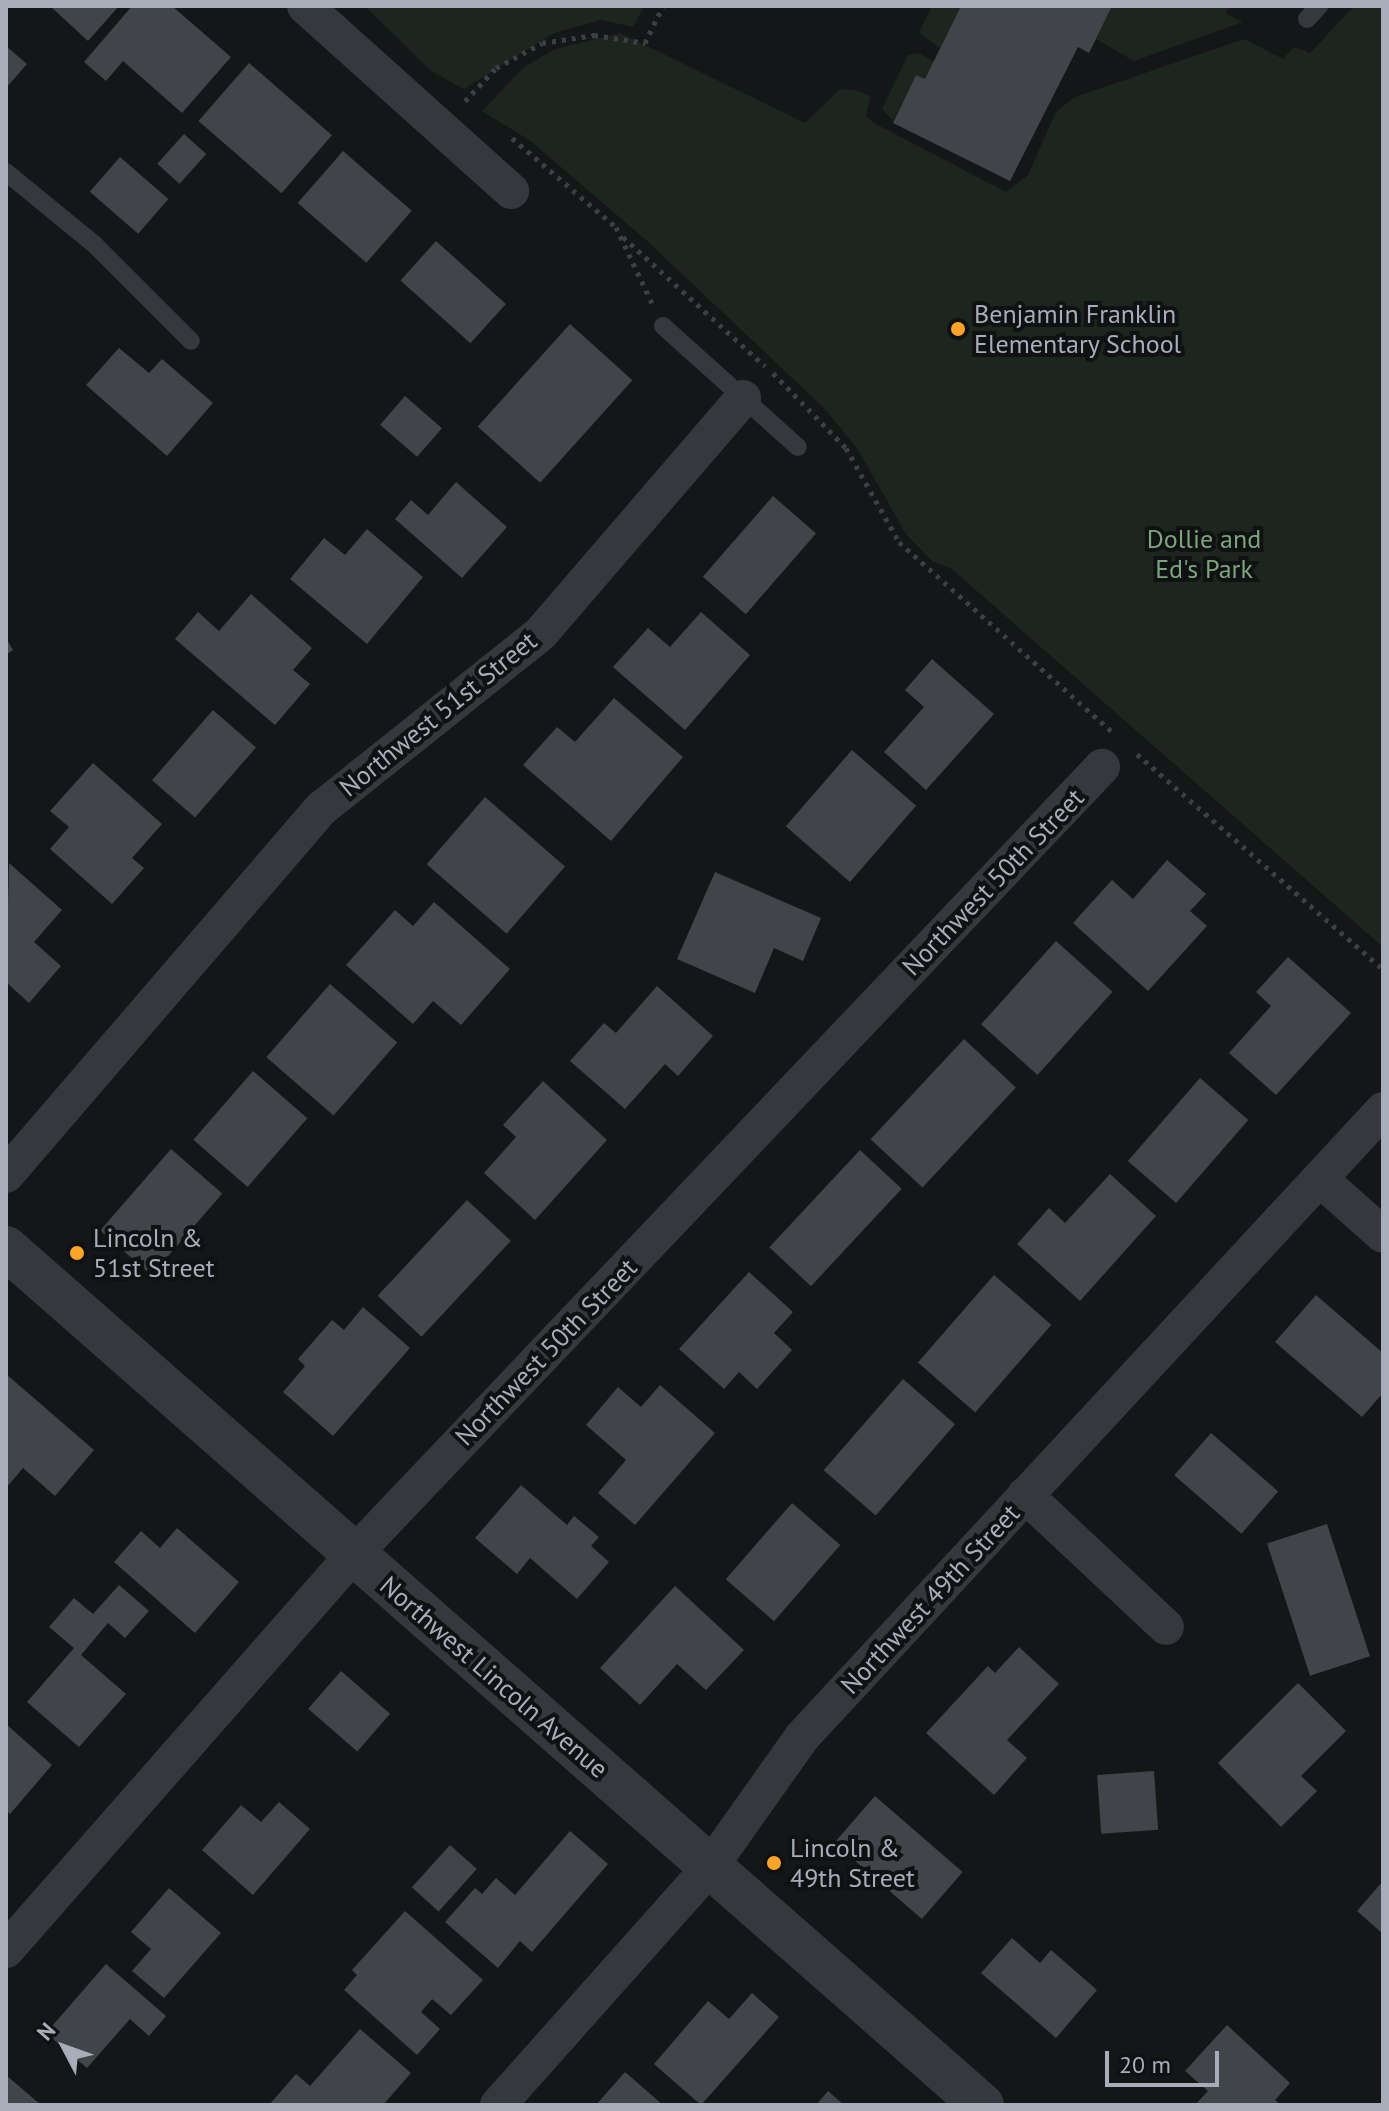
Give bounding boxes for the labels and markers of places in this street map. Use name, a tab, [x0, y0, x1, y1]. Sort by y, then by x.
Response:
place label: Benjamin Franklin Elementary School	[974, 298, 1182, 360]
marker: Benjamin Franklin Elementary School	[949, 320, 967, 338]
place label: Lincoln & 51st Street	[93, 1222, 214, 1284]
marker: Lincoln & 51st Street	[68, 1244, 86, 1262]
place label: Lincoln & 49th Street	[790, 1832, 915, 1894]
marker: Lincoln & 49th Street	[765, 1854, 783, 1872]

